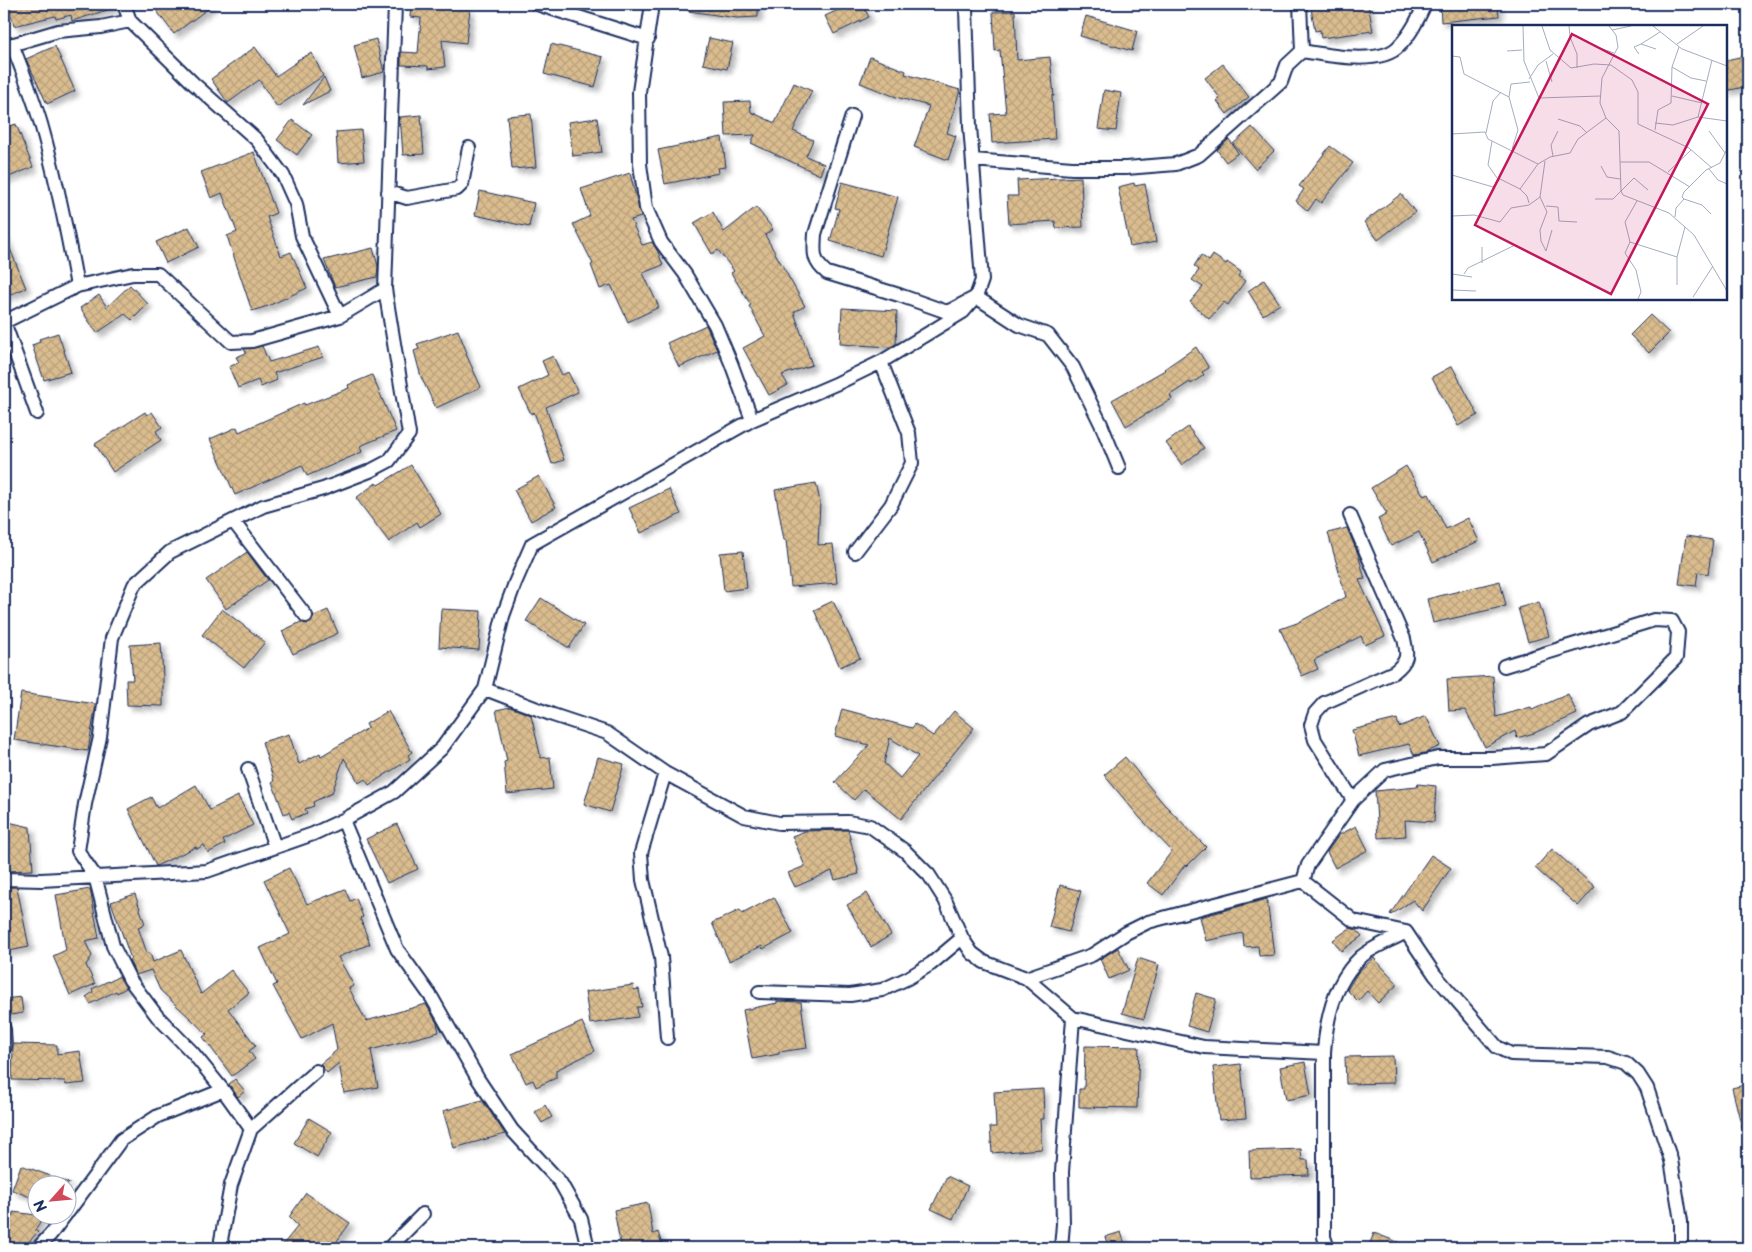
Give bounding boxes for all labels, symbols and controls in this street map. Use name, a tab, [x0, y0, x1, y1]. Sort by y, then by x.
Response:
inset map	[1452, 25, 1727, 300]
north arrow	[28, 1174, 78, 1224]
text: N	[28, 1196, 52, 1216]

